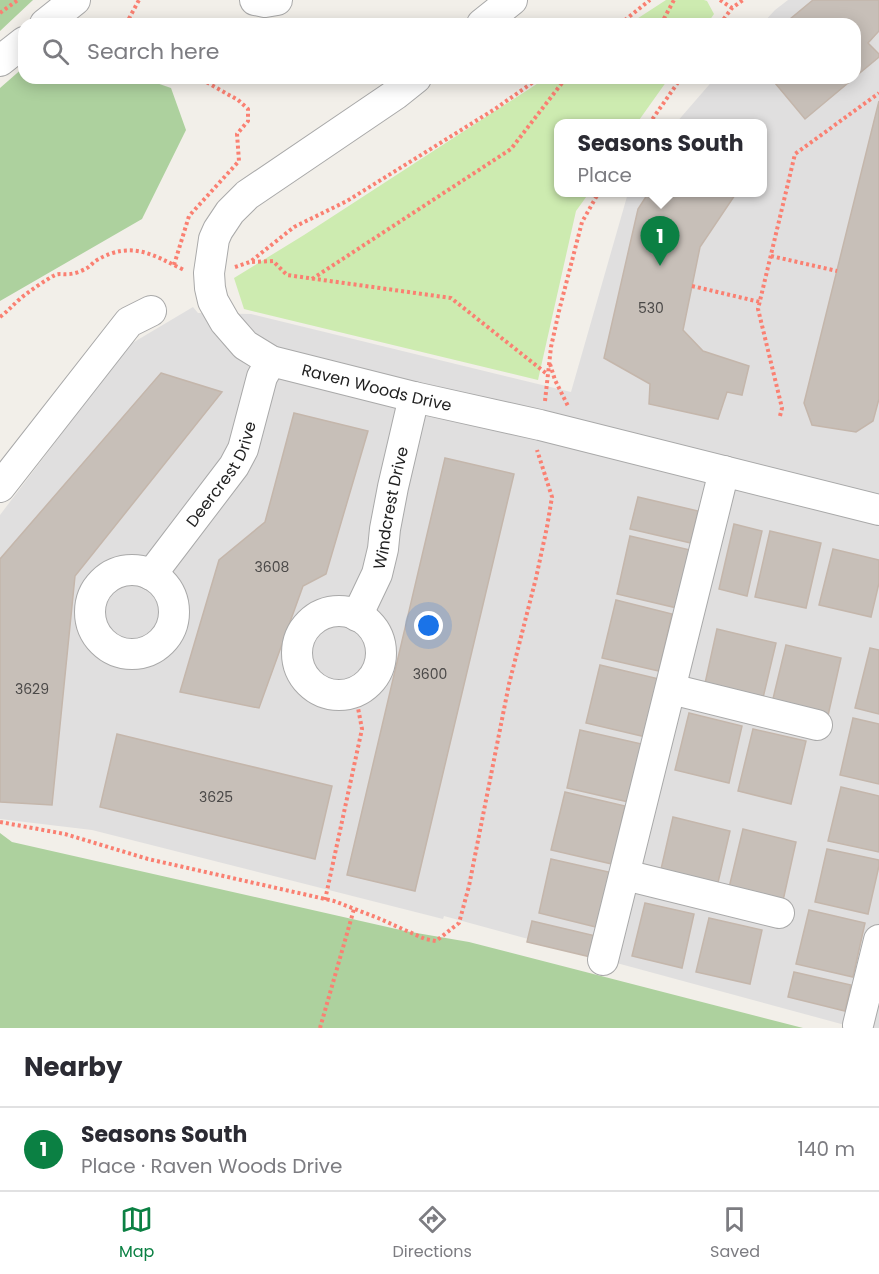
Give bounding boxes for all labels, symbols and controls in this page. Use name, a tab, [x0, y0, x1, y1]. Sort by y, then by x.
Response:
search box	[18, 18, 861, 84]
icon: search	[39, 35, 72, 68]
text: Search here	[87, 36, 220, 67]
popup	[554, 119, 767, 197]
text: Seasons South	[577, 128, 744, 159]
text: Place	[577, 161, 632, 189]
pin: 1	[640, 216, 680, 266]
house number: 530	[638, 298, 664, 318]
street label: Raven Woods Drive	[299, 358, 454, 417]
street label: Deercrest Drive	[181, 419, 262, 532]
street label: Windcrest Drive	[367, 444, 414, 572]
house number: 3608	[255, 557, 290, 577]
your location	[414, 611, 443, 640]
house number: 3600	[413, 664, 447, 684]
house number: 3629	[15, 679, 49, 699]
house number: 3625	[199, 787, 233, 807]
text: Nearby	[24, 1049, 122, 1085]
text: Seasons South	[81, 1119, 247, 1150]
text: 1	[40, 1135, 47, 1163]
text: 140 m	[798, 1135, 855, 1163]
text: Place · Raven Woods Drive	[81, 1152, 342, 1180]
tab: Map	[119, 1203, 154, 1264]
tab: Directions	[393, 1203, 472, 1264]
tab: Saved	[710, 1203, 760, 1264]

